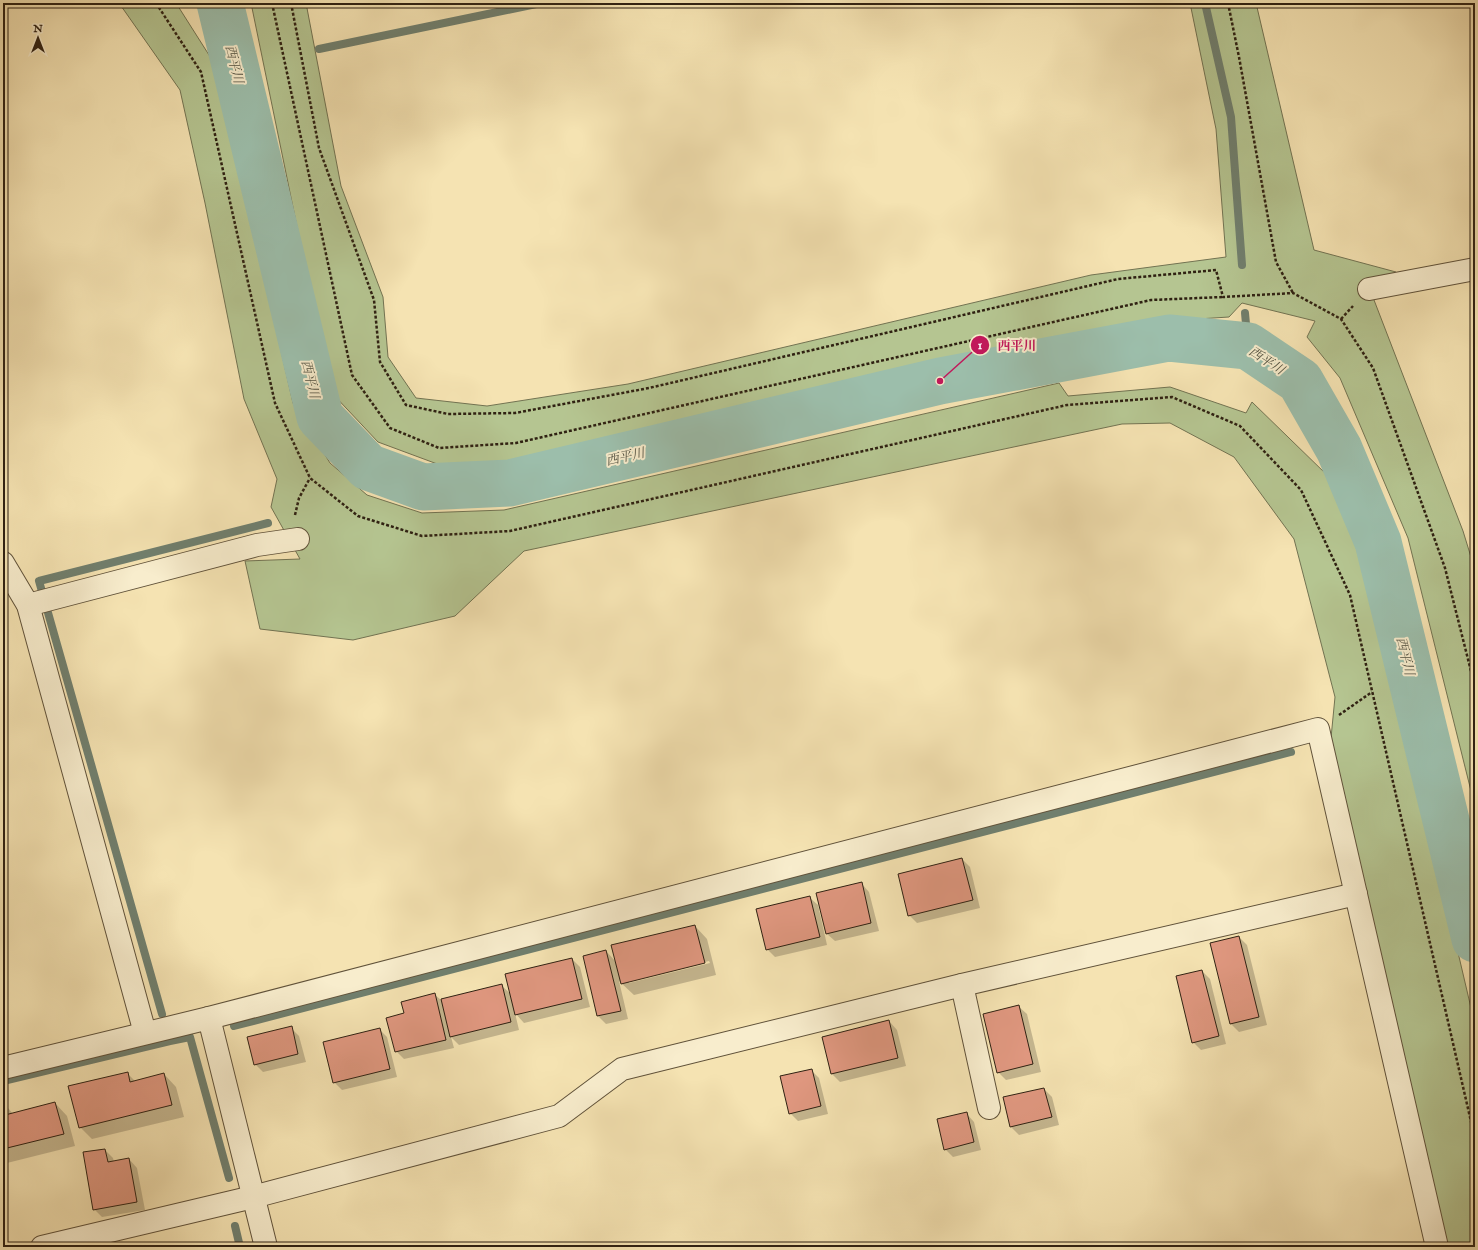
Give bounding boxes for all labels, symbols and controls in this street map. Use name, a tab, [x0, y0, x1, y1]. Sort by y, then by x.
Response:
north arrow	[18, 18, 58, 58]
text: N	[32, 22, 43, 36]
water label: 西平川	[221, 43, 247, 87]
callout: 西平川	[970, 332, 1045, 357]
text: 1	[978, 338, 983, 353]
text: 西平川	[997, 338, 1037, 355]
water label: 西平川	[1245, 344, 1289, 380]
water label: 西平川	[297, 358, 323, 402]
water label: 西平川	[604, 444, 648, 470]
water label: 西平川	[1392, 635, 1418, 679]

